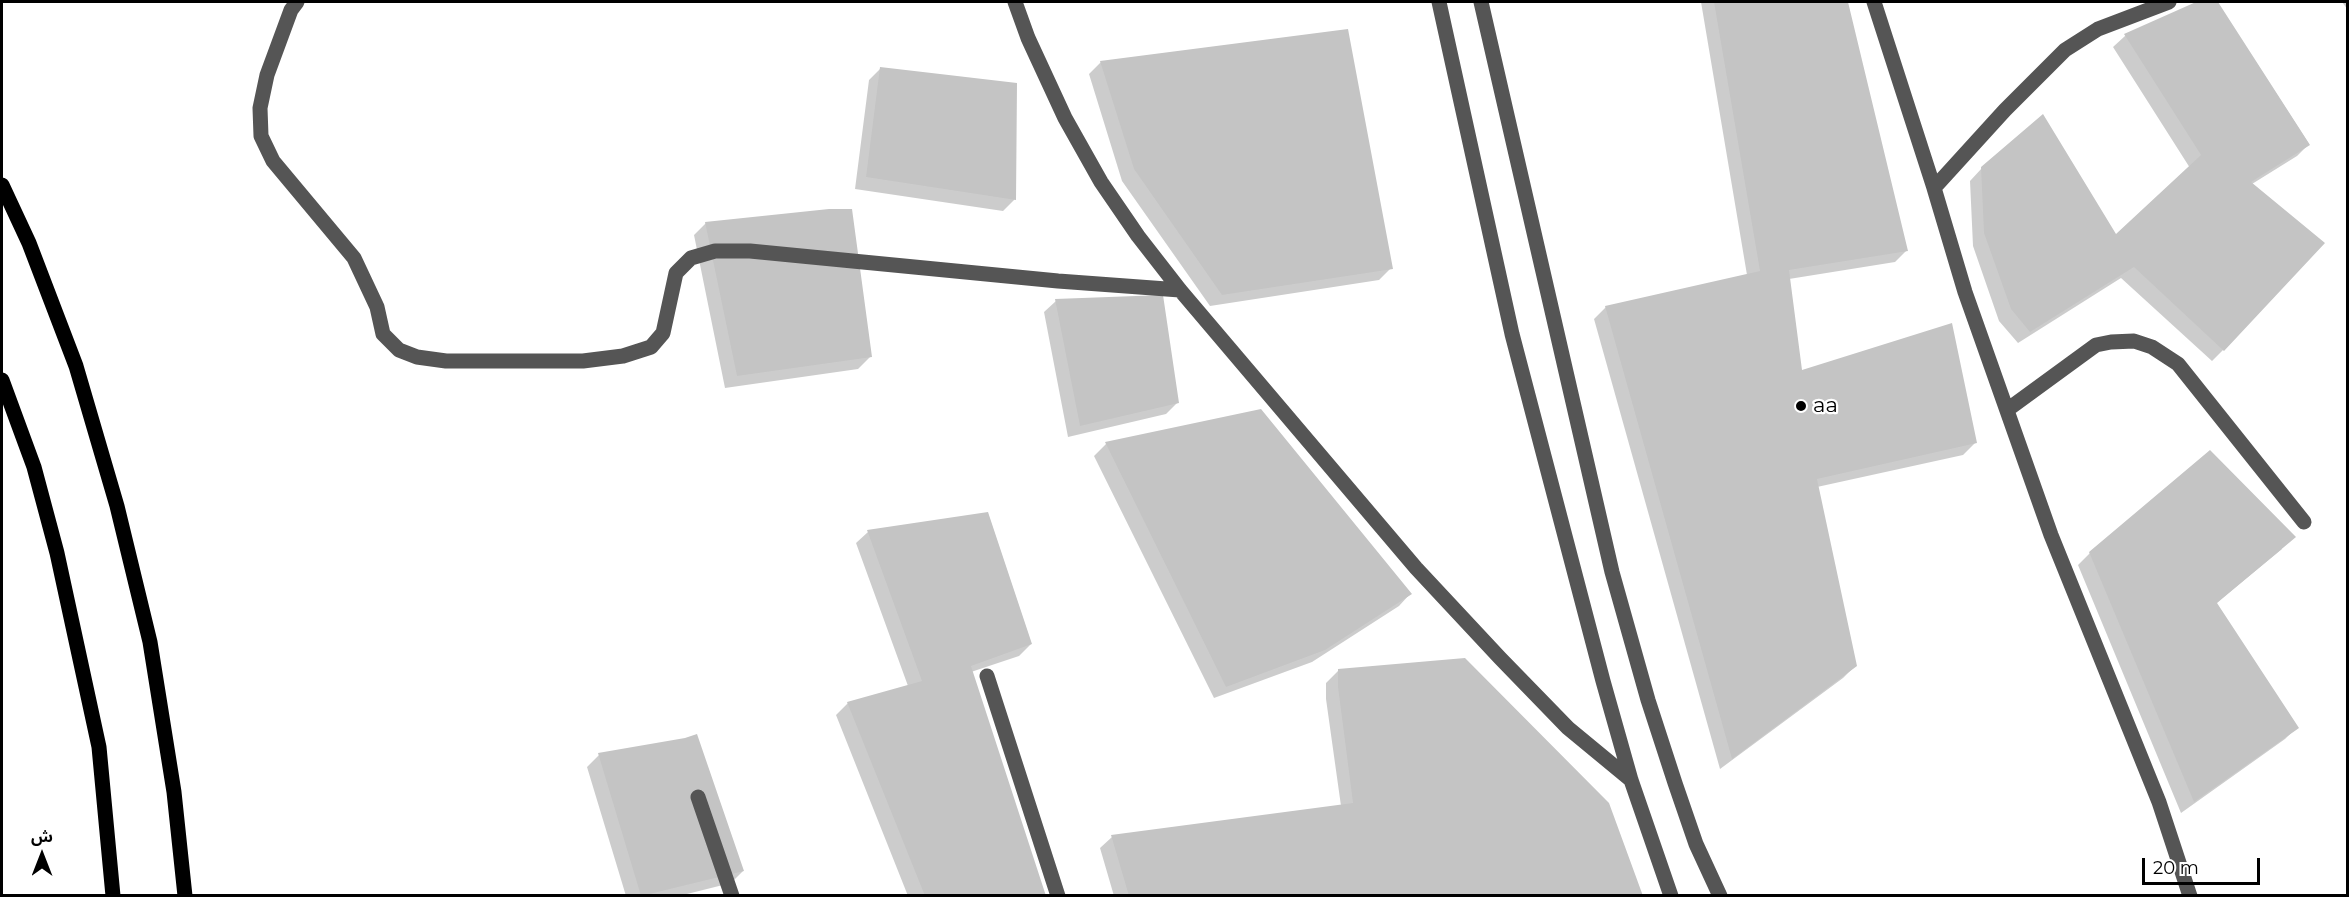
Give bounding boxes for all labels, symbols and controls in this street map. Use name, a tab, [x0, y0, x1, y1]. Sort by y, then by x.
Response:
place label: aa	[1813, 393, 1838, 419]
marker: aa	[1794, 399, 1808, 413]
north arrow	[12, 825, 72, 885]
text: ش	[31, 827, 53, 846]
scale bar	[2145, 846, 2264, 884]
text: 20 m	[2153, 857, 2199, 879]

